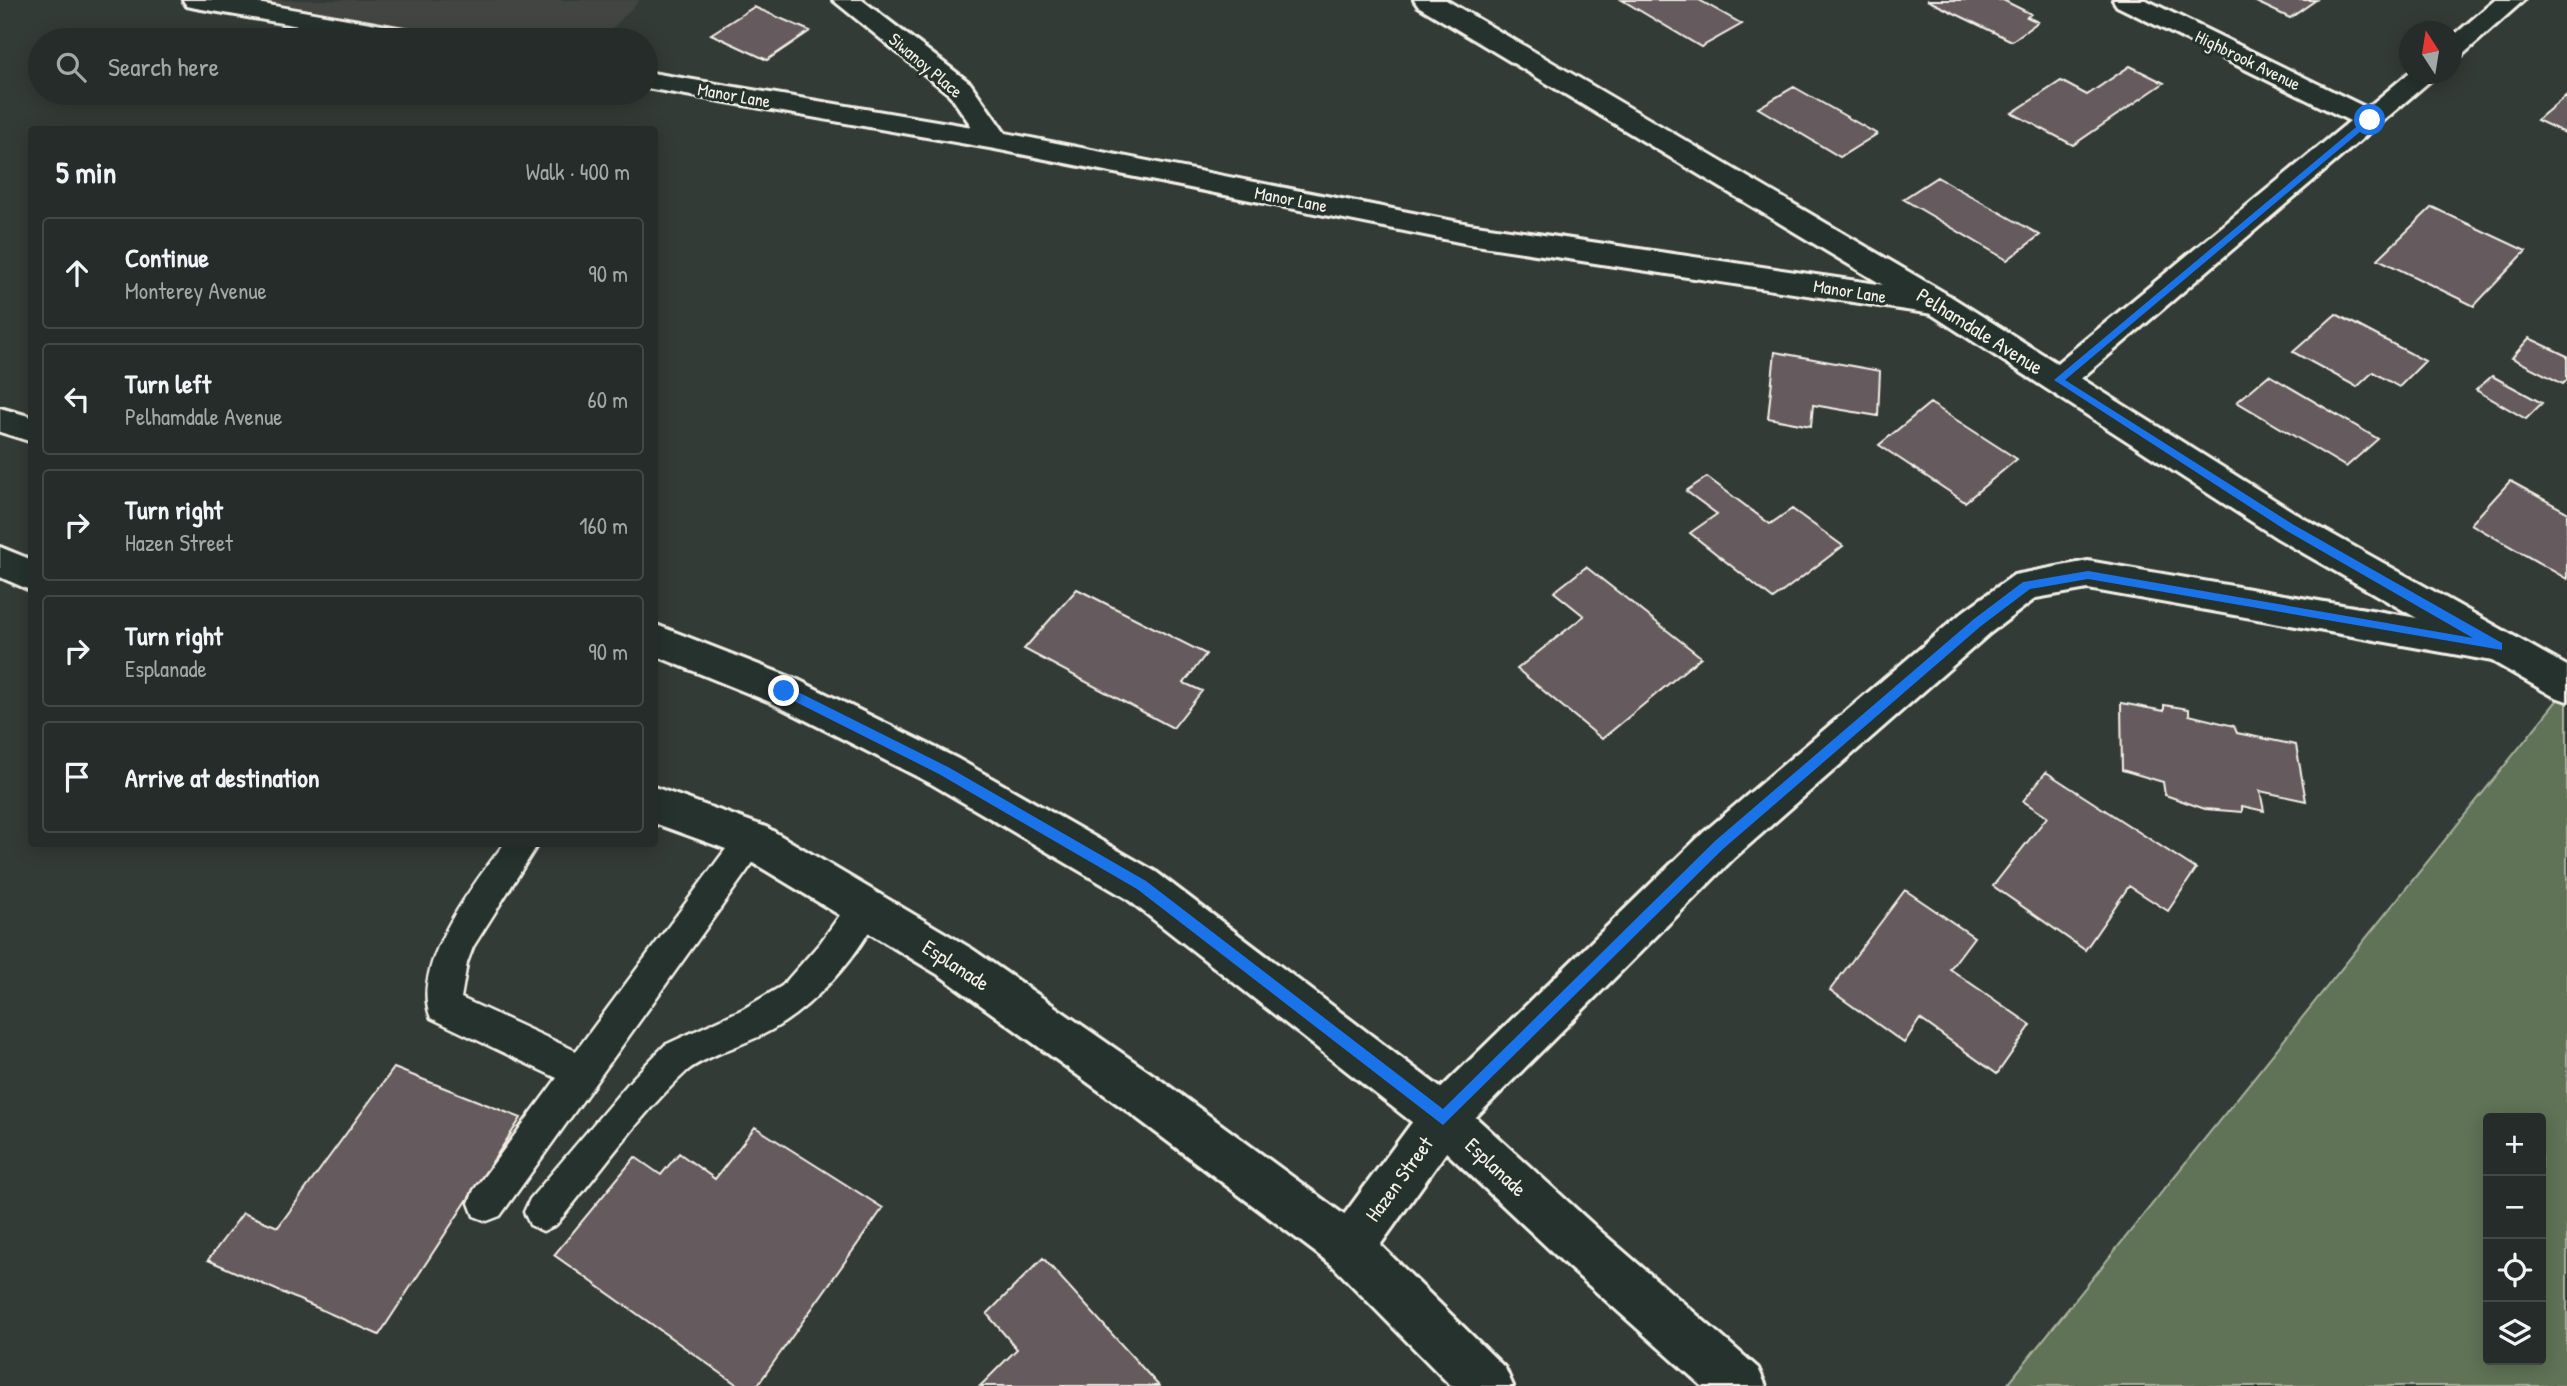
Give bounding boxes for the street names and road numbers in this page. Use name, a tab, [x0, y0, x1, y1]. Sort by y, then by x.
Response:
street label: Highbrook Avenue	[2191, 24, 2305, 96]
street label: Siwanoy Place	[884, 27, 968, 103]
street label: Manor Lane	[696, 76, 772, 114]
street label: Manor Lane	[1253, 180, 1329, 218]
street label: Manor Lane	[1812, 273, 1888, 309]
street label: Pelhamdale Avenue	[1911, 281, 2049, 381]
street label: Esplanade	[917, 933, 995, 997]
street label: Hazen Street	[1358, 1130, 1440, 1227]
street label: Esplanade	[1459, 1131, 1533, 1203]

